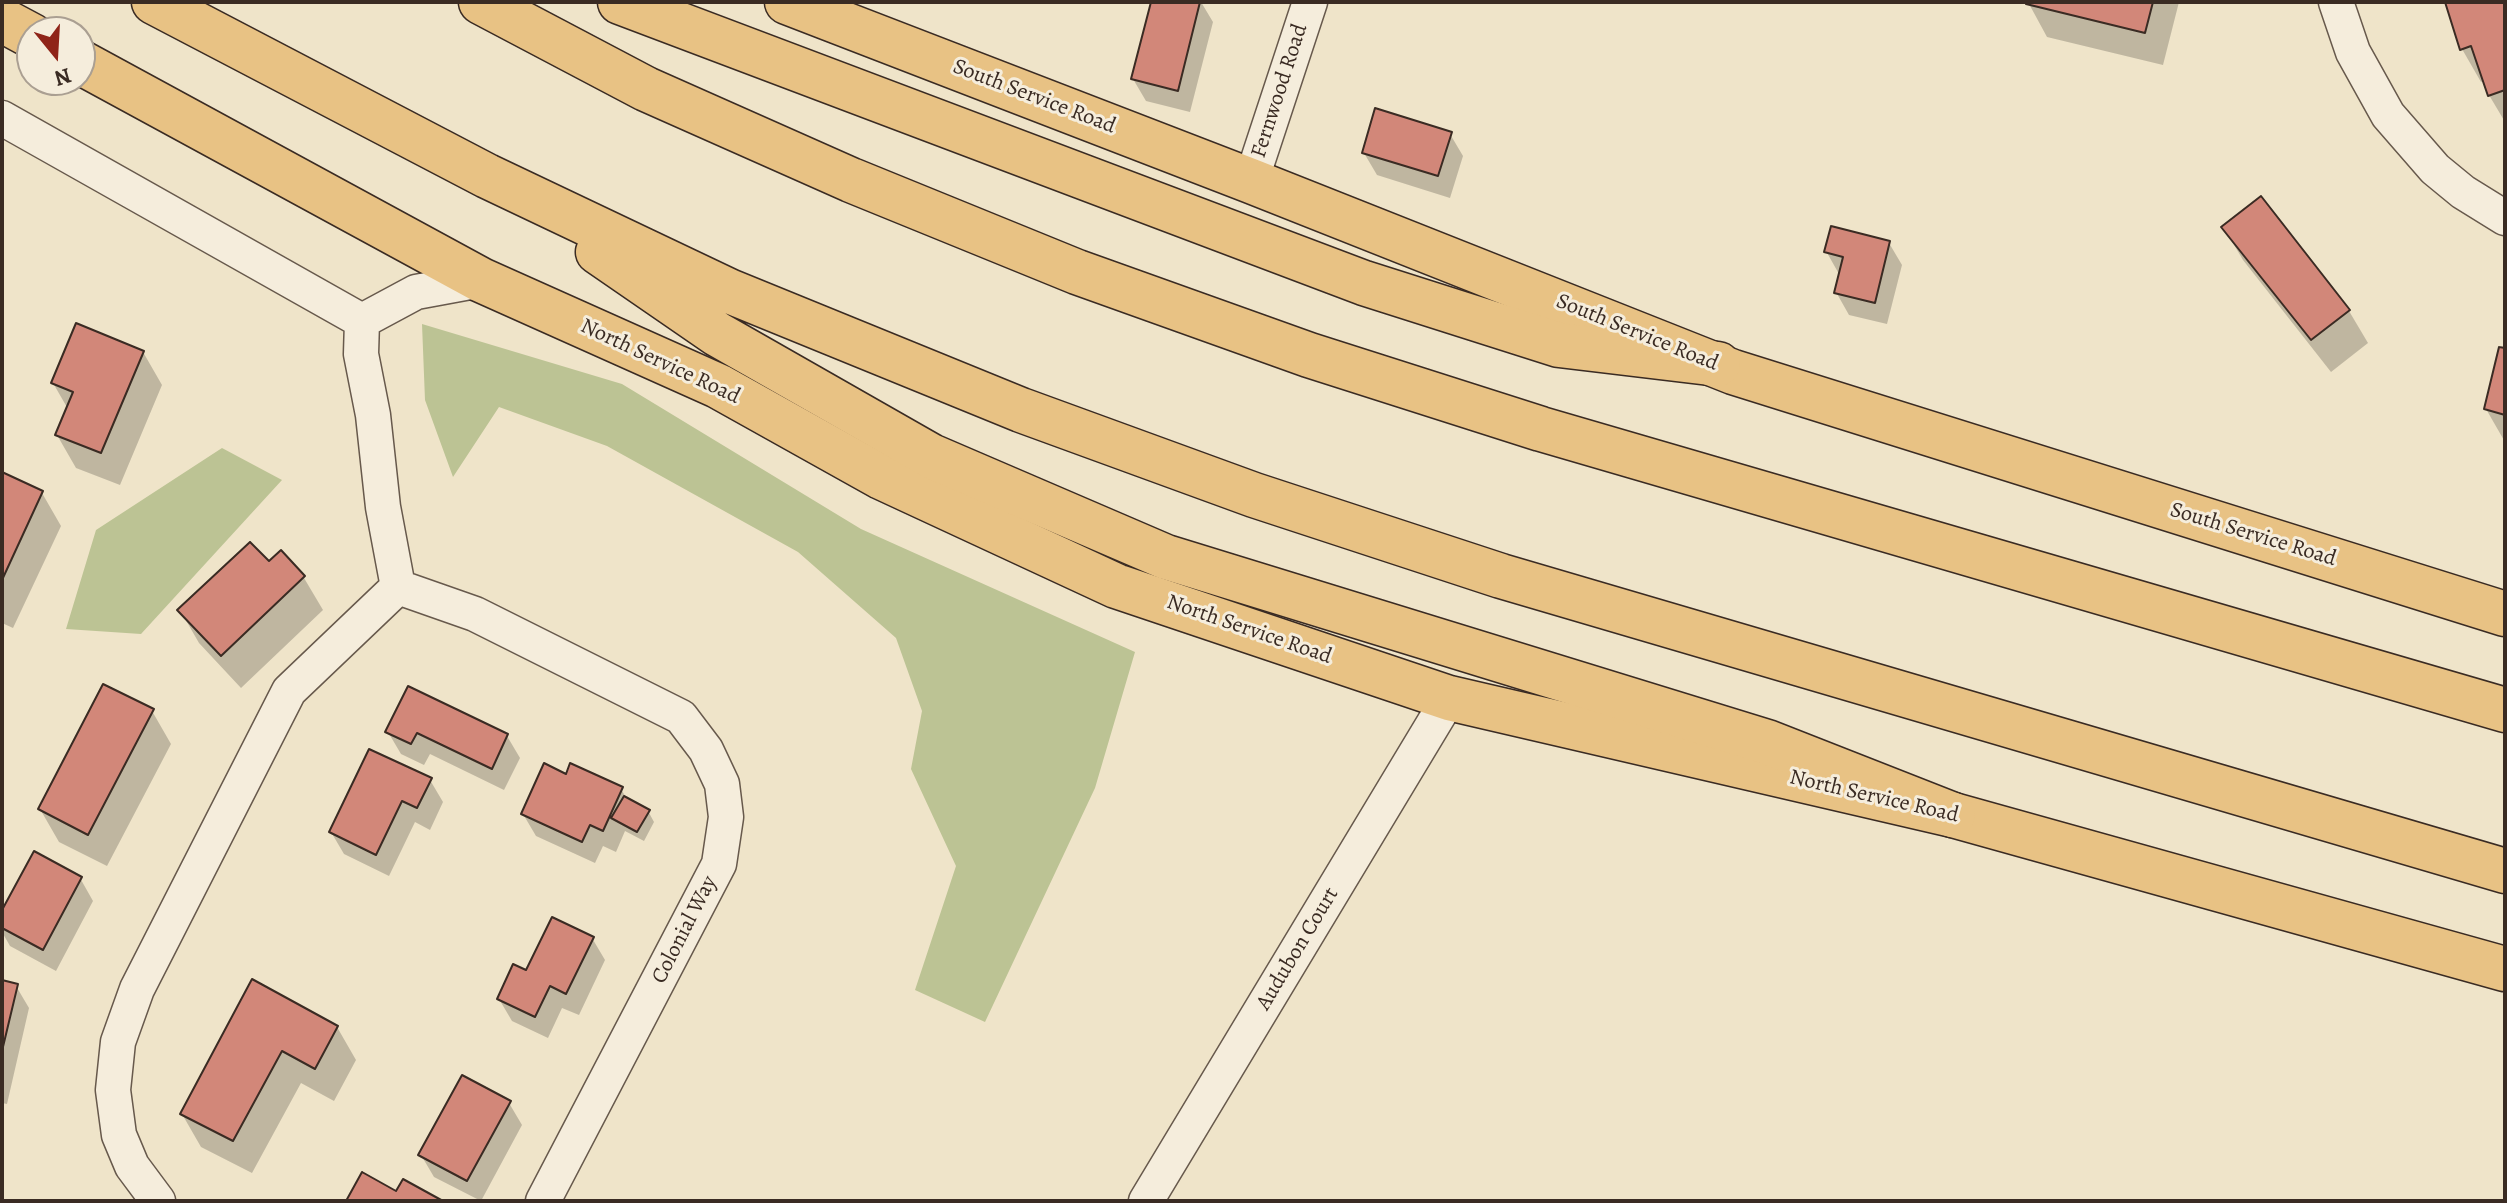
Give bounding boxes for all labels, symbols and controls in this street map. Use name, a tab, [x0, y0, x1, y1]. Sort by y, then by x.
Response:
north arrow	[16, 16, 96, 96]
street label: Fernwood Road	[1246, 21, 1314, 161]
street label: South Service Road	[949, 54, 1119, 140]
text: N	[51, 60, 75, 94]
street label: South Service Road	[1552, 288, 1722, 378]
street label: North Service Road	[576, 313, 744, 411]
street label: South Service Road	[2167, 497, 2339, 573]
street label: North Service Road	[1163, 589, 1335, 671]
street label: North Service Road	[1787, 765, 1961, 829]
street label: Colonial Way	[647, 872, 723, 988]
street label: Audubon Court	[1251, 883, 1345, 1015]

